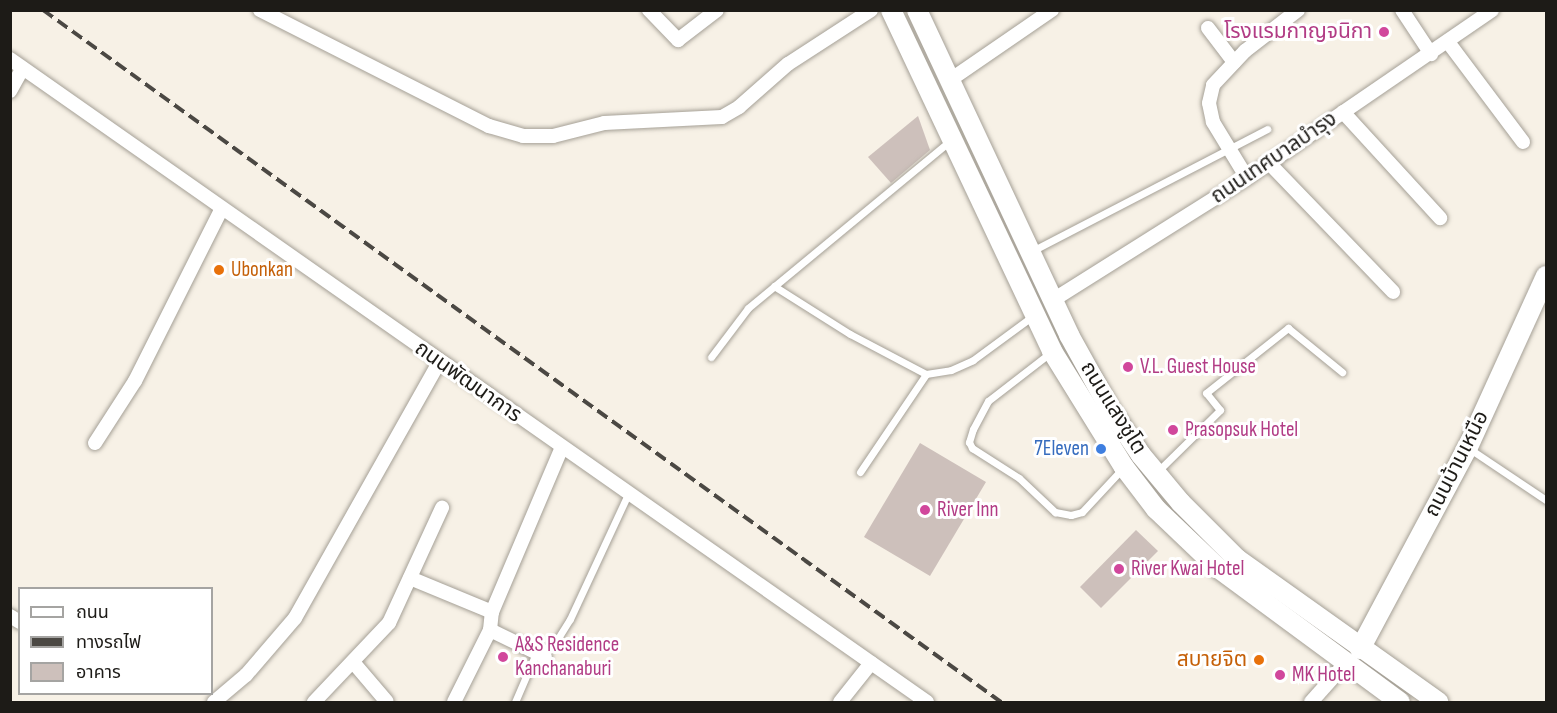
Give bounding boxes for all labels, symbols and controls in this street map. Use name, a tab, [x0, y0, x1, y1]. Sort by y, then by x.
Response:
place label: โรงแรมกาญจนิกา	[1224, 19, 1372, 45]
marker: โรงแรมกาญจนิกา	[1377, 25, 1391, 39]
street label: ถนนเทศบาลบำรุง	[1206, 107, 1342, 209]
place label: Ubonkan	[231, 257, 293, 283]
marker: Ubonkan	[212, 263, 226, 277]
street label: ถนนพัฒนาการ	[410, 336, 526, 428]
place label: V.L. Guest House	[1140, 354, 1256, 380]
street label: ถนนแสงชูโต	[1075, 357, 1151, 459]
marker: V.L. Guest House	[1121, 360, 1135, 374]
street label: ถนนบ้านเหนือ	[1419, 407, 1495, 521]
place label: Prasopsuk Hotel	[1185, 417, 1298, 443]
marker: Prasopsuk Hotel	[1166, 423, 1180, 437]
place label: 7Eleven	[1034, 436, 1089, 462]
marker: 7Eleven	[1094, 442, 1108, 456]
place label: River Inn	[937, 497, 999, 523]
marker: River Inn	[918, 503, 932, 517]
place label: River Kwai Hotel	[1131, 556, 1244, 582]
marker: River Kwai Hotel	[1112, 562, 1126, 576]
legend	[18, 587, 213, 695]
text: ถนน	[76, 602, 109, 623]
text: ทางรถไฟ	[76, 632, 141, 653]
place label: A&S Residence Kanchanaburi	[515, 632, 619, 682]
place label: สบายจิต	[1177, 647, 1247, 673]
marker: A&S Residence Kanchanaburi	[496, 650, 510, 664]
marker: สบายจิต	[1252, 653, 1266, 667]
text: อาคาร	[76, 662, 121, 683]
place label: MK Hotel	[1292, 662, 1355, 688]
marker: MK Hotel	[1273, 668, 1287, 682]

